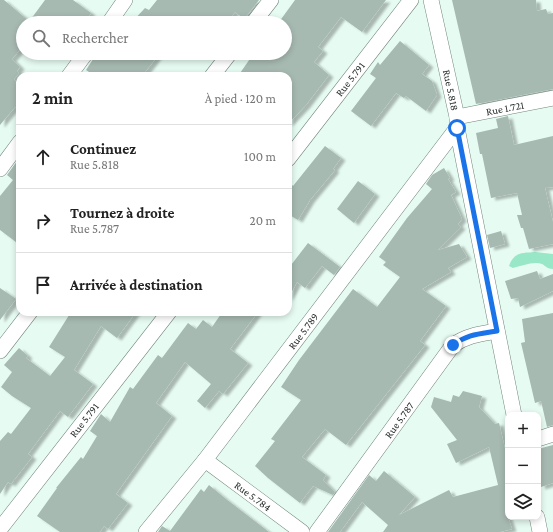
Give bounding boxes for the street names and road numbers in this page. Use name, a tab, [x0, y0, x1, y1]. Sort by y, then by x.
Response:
street label: Rue 5.791	[333, 59, 367, 99]
street label: Rue 5.818	[441, 68, 461, 112]
street label: Rue 1.721	[485, 98, 525, 118]
street label: Rue 5.789	[285, 310, 321, 352]
street label: Rue 5.791	[67, 400, 101, 440]
street label: Rue 5.787	[382, 400, 416, 440]
street label: Rue 5.784	[232, 479, 274, 514]

